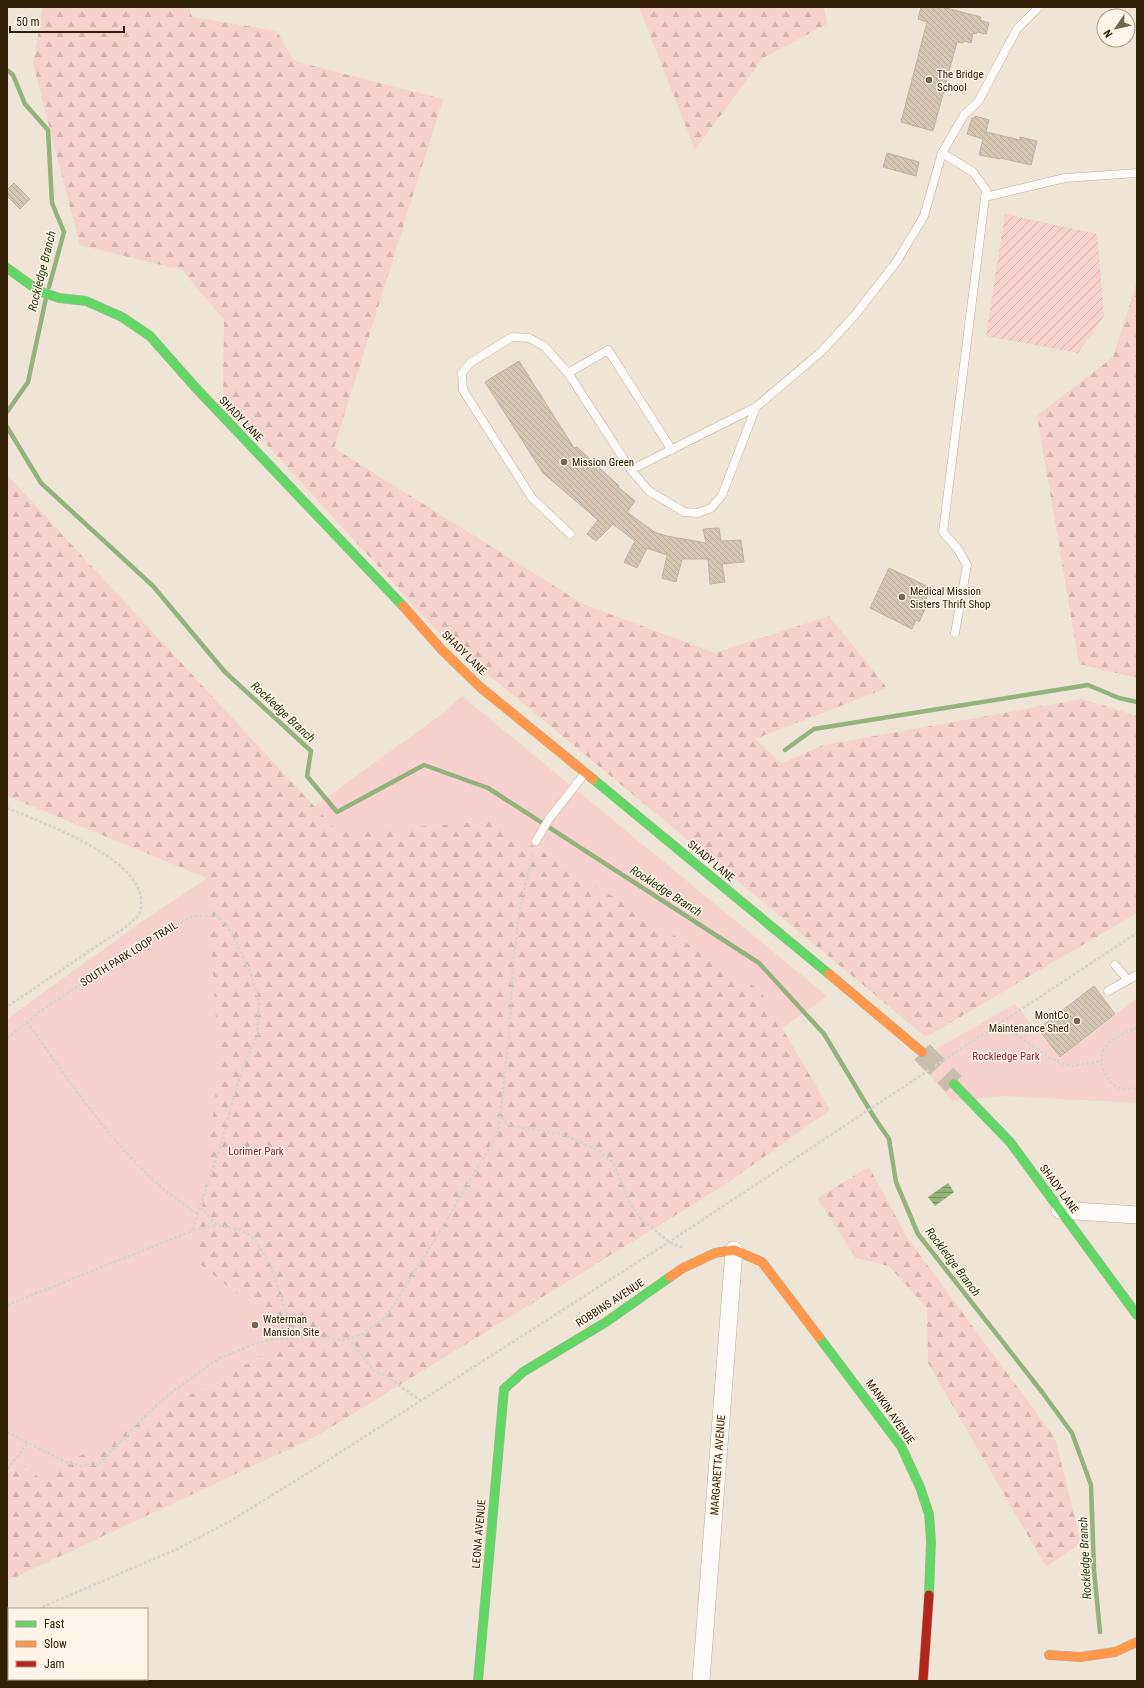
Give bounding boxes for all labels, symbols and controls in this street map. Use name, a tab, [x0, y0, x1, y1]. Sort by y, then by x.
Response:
scale bar	[10, 8, 124, 34]
north arrow	[1096, 8, 1136, 48]
text: 50 m	[16, 15, 40, 29]
text: N	[1101, 27, 1115, 40]
place label: The Bridge School	[937, 68, 984, 94]
marker: The Bridge School	[924, 75, 934, 85]
water label: Rockledge Branch	[25, 229, 59, 313]
street label: SHADY LANE	[216, 394, 266, 444]
place label: Mission Green	[572, 456, 634, 469]
marker: Mission Green	[559, 457, 569, 467]
place label: Medical Mission Sisters Thrift Shop	[910, 585, 990, 611]
marker: Medical Mission Sisters Thrift Shop	[897, 592, 907, 602]
street label: SHADY LANE	[439, 628, 489, 678]
water label: Rockledge Branch	[248, 679, 318, 745]
street label: SHADY LANE	[685, 838, 738, 885]
water label: Rockledge Branch	[628, 863, 705, 919]
street label: SOUTH PARK LOOP TRAIL	[78, 919, 180, 989]
place label: MontCo Maintenance Shed	[989, 1009, 1069, 1035]
marker: MontCo Maintenance Shed	[1072, 1016, 1082, 1026]
park label: Rockledge Park	[972, 1050, 1040, 1063]
park label: Lorimer Park	[228, 1145, 284, 1158]
street label: SHADY LANE	[1037, 1162, 1081, 1216]
water label: Rockledge Branch	[923, 1225, 984, 1299]
street label: ROBBINS AVENUE	[574, 1276, 647, 1330]
place label: Waterman Mansion Site	[263, 1313, 319, 1339]
marker: Waterman Mansion Site	[250, 1320, 260, 1330]
street label: MANKIN AVENUE	[863, 1377, 917, 1447]
street label: MARGARETTA AVENUE	[708, 1414, 728, 1516]
street label: LEONA AVENUE	[470, 1499, 489, 1569]
water label: Rockledge Branch	[1076, 1516, 1094, 1599]
legend	[8, 1608, 148, 1680]
text: Fast	[44, 1617, 65, 1631]
text: Slow	[44, 1637, 67, 1651]
text: Jam	[44, 1657, 65, 1671]

